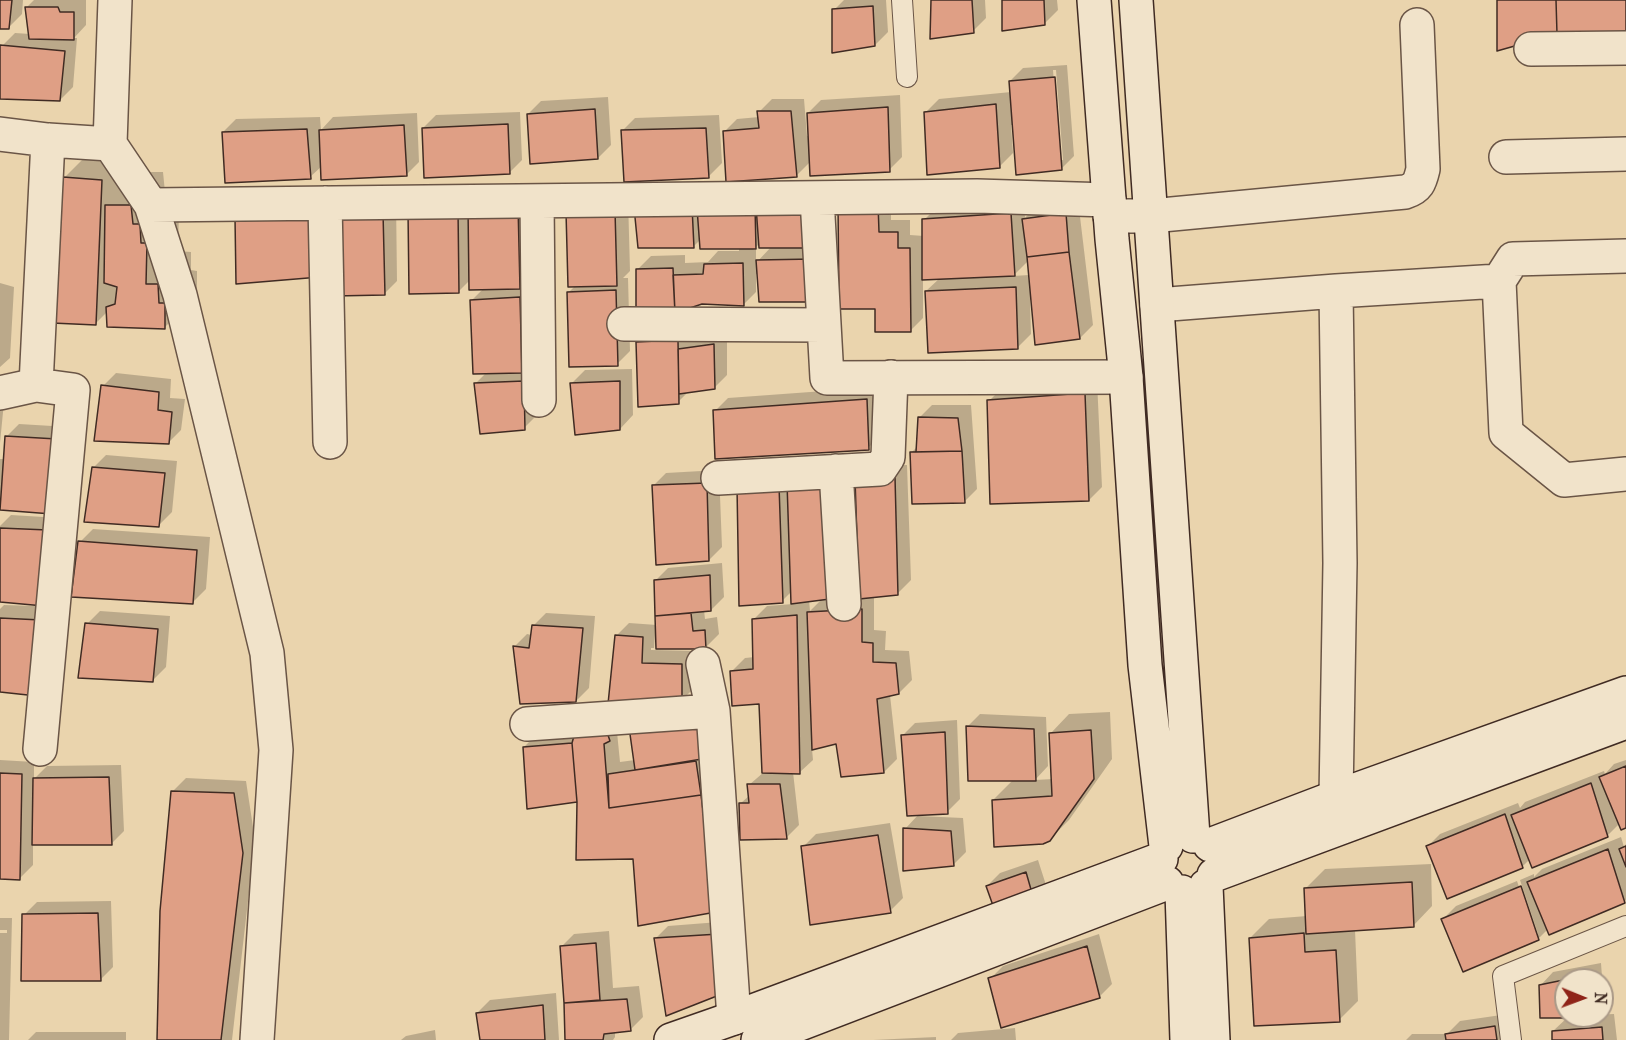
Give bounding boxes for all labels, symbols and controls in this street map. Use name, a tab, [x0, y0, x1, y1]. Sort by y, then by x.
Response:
north arrow	[1554, 968, 1614, 1028]
text: N	[1591, 992, 1610, 1005]

